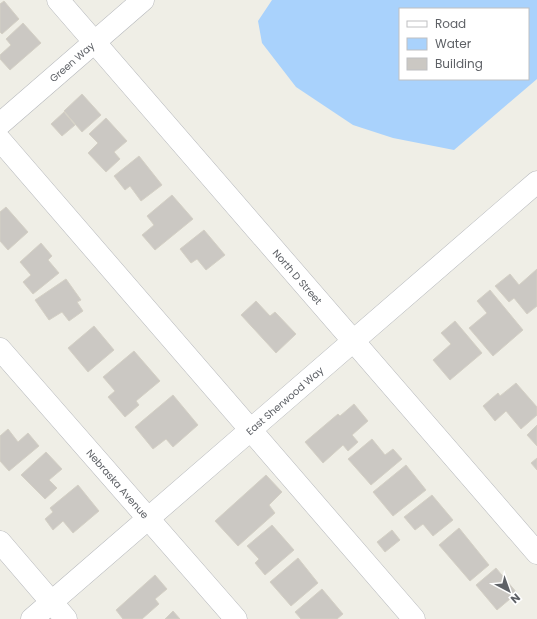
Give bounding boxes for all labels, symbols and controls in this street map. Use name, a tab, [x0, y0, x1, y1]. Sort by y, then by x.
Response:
legend	[399, 8, 529, 80]
text: Road	[435, 15, 466, 32]
text: Water	[435, 35, 472, 52]
street label: Green Way	[46, 38, 98, 86]
text: Building	[435, 55, 483, 72]
street label: North D Street	[269, 246, 326, 308]
street label: East Sherwood Way	[242, 362, 327, 438]
street label: Nebraska Avenue	[83, 446, 152, 522]
north arrow	[489, 571, 529, 611]
text: N	[507, 590, 524, 607]

